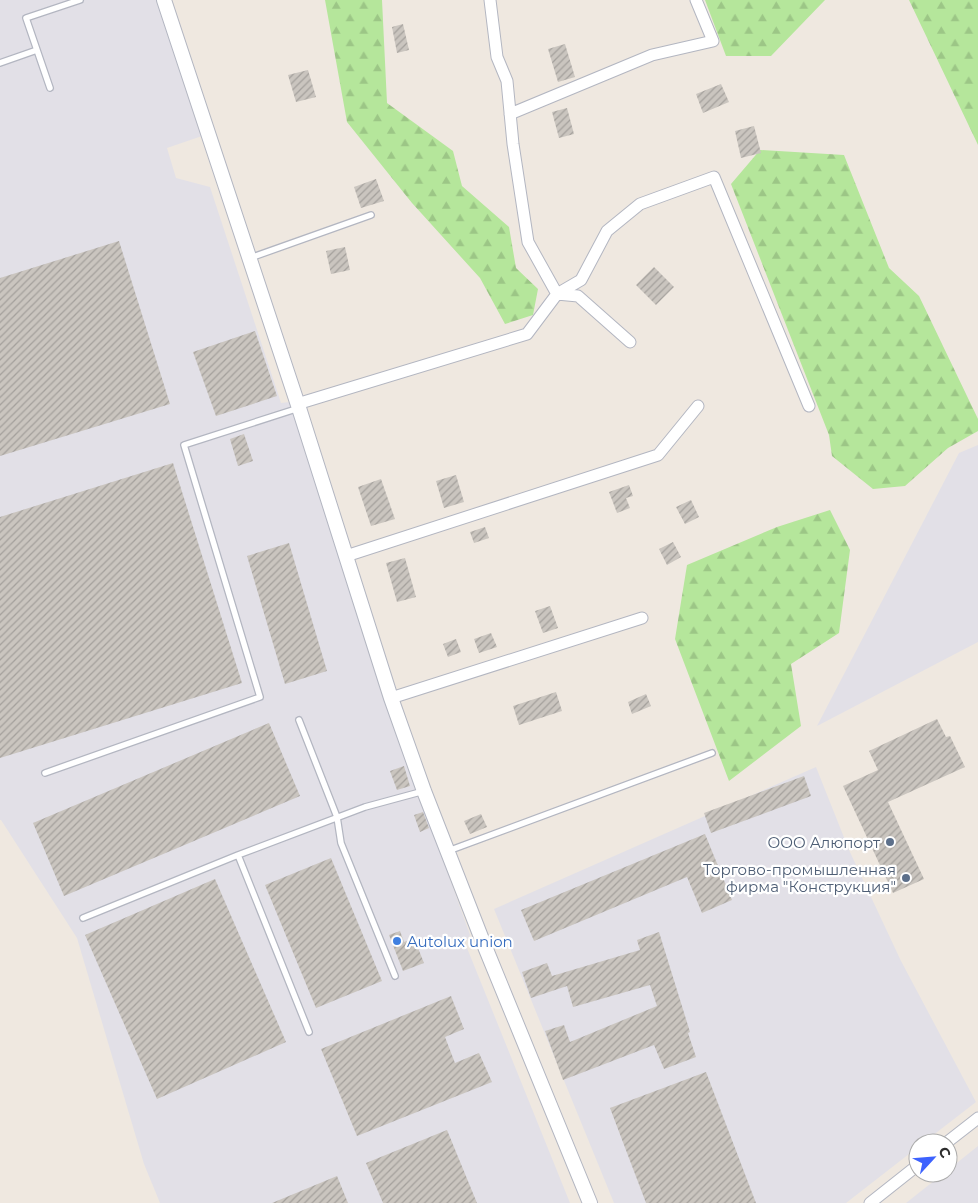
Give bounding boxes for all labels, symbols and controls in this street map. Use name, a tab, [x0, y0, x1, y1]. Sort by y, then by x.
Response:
place label: ООО Алюпорт	[767, 833, 881, 852]
marker: ООО Алюпорт	[884, 836, 896, 848]
place label: Торгово-промышленная фирма "Конструкция"	[703, 860, 896, 896]
marker: Торгово-промышленная фирма "Конструкция"	[900, 872, 912, 884]
place label: Autolux union	[407, 932, 513, 951]
marker: Autolux union	[391, 935, 403, 947]
north arrow	[908, 1133, 958, 1183]
text: С	[934, 1144, 955, 1161]

